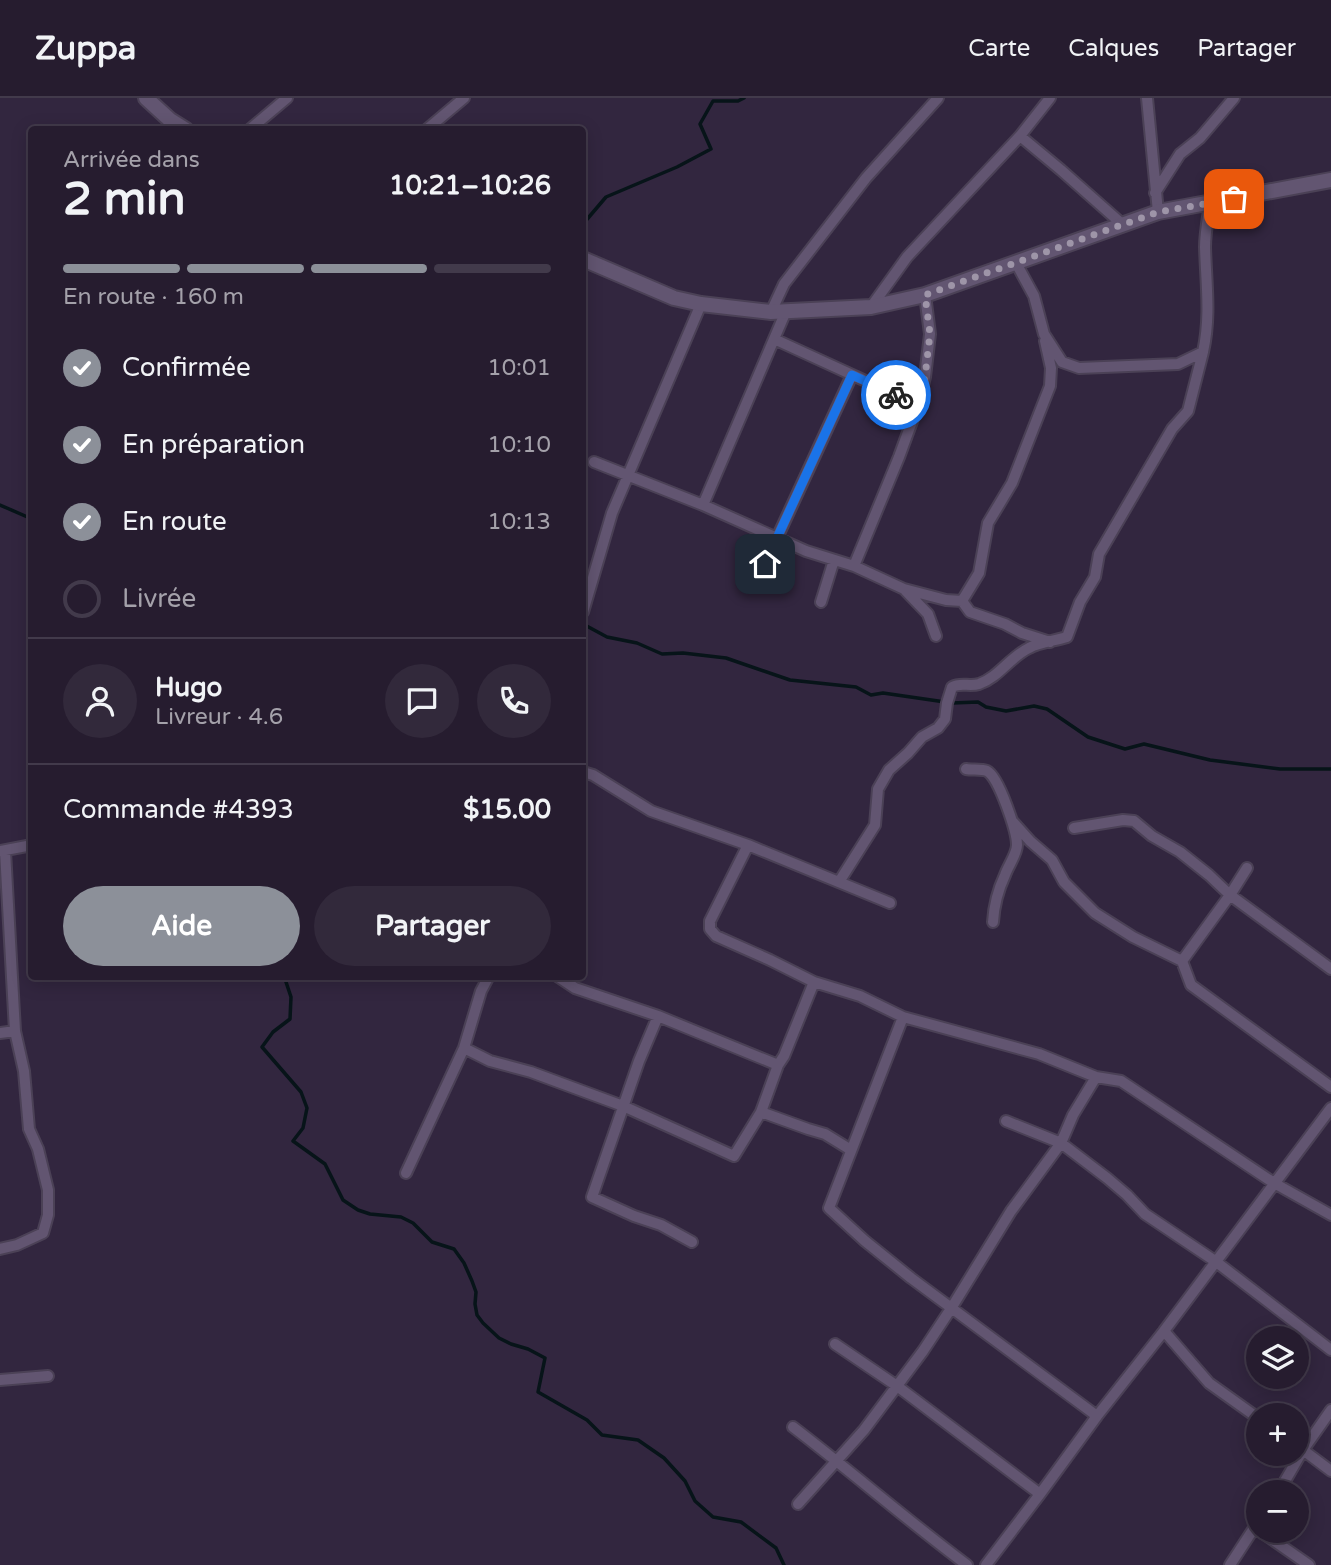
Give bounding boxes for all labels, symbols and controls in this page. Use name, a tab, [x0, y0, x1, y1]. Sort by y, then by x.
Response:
text: Zuppa	[35, 29, 136, 68]
text: Carte	[968, 34, 1030, 63]
text: Calques	[1068, 34, 1159, 63]
text: Partager	[1197, 34, 1296, 63]
text: Arrivée dans	[63, 146, 200, 174]
pin	[1204, 169, 1264, 229]
text: 10:21–10:26	[389, 170, 551, 201]
text: 2 min	[63, 172, 186, 227]
icon: bag	[1215, 180, 1253, 218]
text: En route · 160 m	[63, 283, 244, 311]
icon: check	[63, 349, 101, 387]
text: Confirmée	[122, 352, 251, 383]
text: 10:01	[487, 354, 551, 382]
courier	[861, 360, 931, 430]
icon: bike	[877, 376, 915, 414]
icon: check	[63, 426, 101, 464]
text: En préparation	[122, 429, 305, 460]
text: 10:10	[487, 431, 551, 459]
icon: check	[63, 503, 101, 541]
text: En route	[122, 506, 227, 537]
text: 10:13	[487, 508, 551, 536]
pin	[735, 534, 795, 594]
icon: home	[746, 545, 784, 583]
text: Livrée	[122, 583, 196, 614]
button: person	[63, 664, 137, 738]
button: chat	[385, 664, 459, 738]
button: phone	[477, 664, 551, 738]
text: Hugo	[155, 672, 222, 703]
text: Livreur · 4.6	[155, 703, 283, 731]
text: Commande #4393	[63, 794, 294, 825]
text: $15.00	[463, 794, 551, 825]
button: Aide	[63, 886, 300, 966]
button: Partager	[314, 886, 551, 966]
map controls	[1246, 1326, 1309, 1543]
button: layers	[1246, 1326, 1309, 1389]
button: +	[1246, 1403, 1309, 1466]
button: −	[1246, 1480, 1309, 1543]

